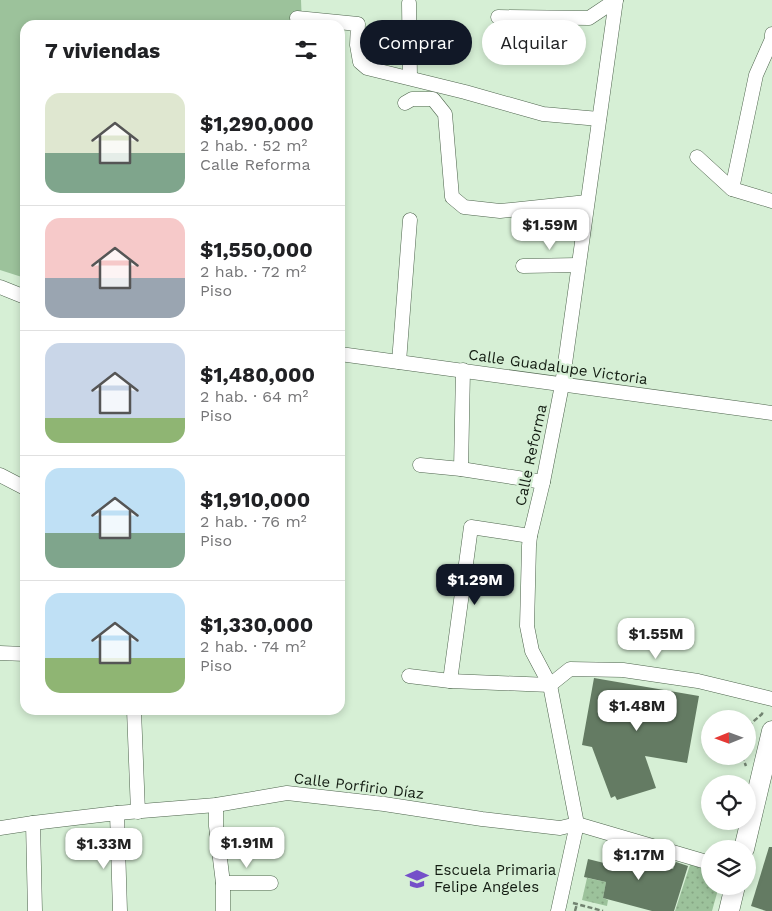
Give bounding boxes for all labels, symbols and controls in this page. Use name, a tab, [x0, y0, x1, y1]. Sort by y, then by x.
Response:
chip: Comprar	[360, 20, 472, 65]
chip: Alquilar	[482, 20, 586, 65]
icon: filters	[292, 36, 320, 64]
text: 7 viviendas	[45, 38, 160, 63]
text: $1,290,000	[200, 111, 314, 136]
icon: home	[85, 113, 145, 173]
text: 2 hab. · 52 m²	[200, 136, 307, 155]
text: Calle Reforma	[200, 155, 311, 174]
pin: $1.59M	[509, 208, 591, 251]
text: $1.59M	[522, 215, 578, 234]
text: $1,550,000	[200, 237, 313, 262]
icon: home	[85, 238, 145, 298]
text: 2 hab. · 72 m²	[200, 262, 306, 281]
text: Piso	[200, 281, 232, 300]
street label: Calle Guadalupe Victoria	[467, 346, 649, 389]
text: $1,480,000	[200, 362, 315, 387]
icon: home	[85, 363, 145, 423]
text: 2 hab. · 64 m²	[200, 387, 308, 406]
street label: Calle Reforma	[511, 402, 551, 508]
text: Piso	[200, 406, 232, 425]
text: $1,910,000	[200, 487, 310, 512]
icon: home	[85, 488, 145, 548]
text: 2 hab. · 76 m²	[200, 512, 307, 531]
text: Piso	[200, 531, 232, 550]
pin: $1.29M	[434, 564, 516, 606]
text: $1.29M	[447, 570, 503, 589]
text: $1,330,000	[200, 612, 313, 637]
icon: home	[85, 613, 145, 673]
pin: $1.55M	[615, 618, 697, 660]
text: $1.55M	[628, 624, 684, 643]
text: 2 hab. · 74 m²	[200, 637, 306, 656]
text: Piso	[200, 656, 232, 675]
pin: $1.48M	[596, 690, 678, 732]
text: $1.48M	[609, 696, 665, 715]
north arrow	[701, 710, 756, 765]
map controls	[701, 710, 756, 895]
street label: Calle Porfirio Díaz	[293, 769, 425, 803]
button: locate	[701, 775, 756, 830]
pin: $1.91M	[206, 826, 288, 869]
pin: $1.33M	[63, 828, 145, 870]
text: $1.91M	[220, 833, 274, 852]
text: $1.33M	[76, 834, 132, 853]
pin: $1.17M	[598, 838, 680, 881]
button: layers	[701, 840, 756, 895]
text: $1.17M	[613, 845, 665, 864]
place label: Escuela Primaria Felipe Angeles	[434, 861, 557, 896]
school or university icon: Escuela Primaria Felipe Angeles	[404, 866, 430, 892]

